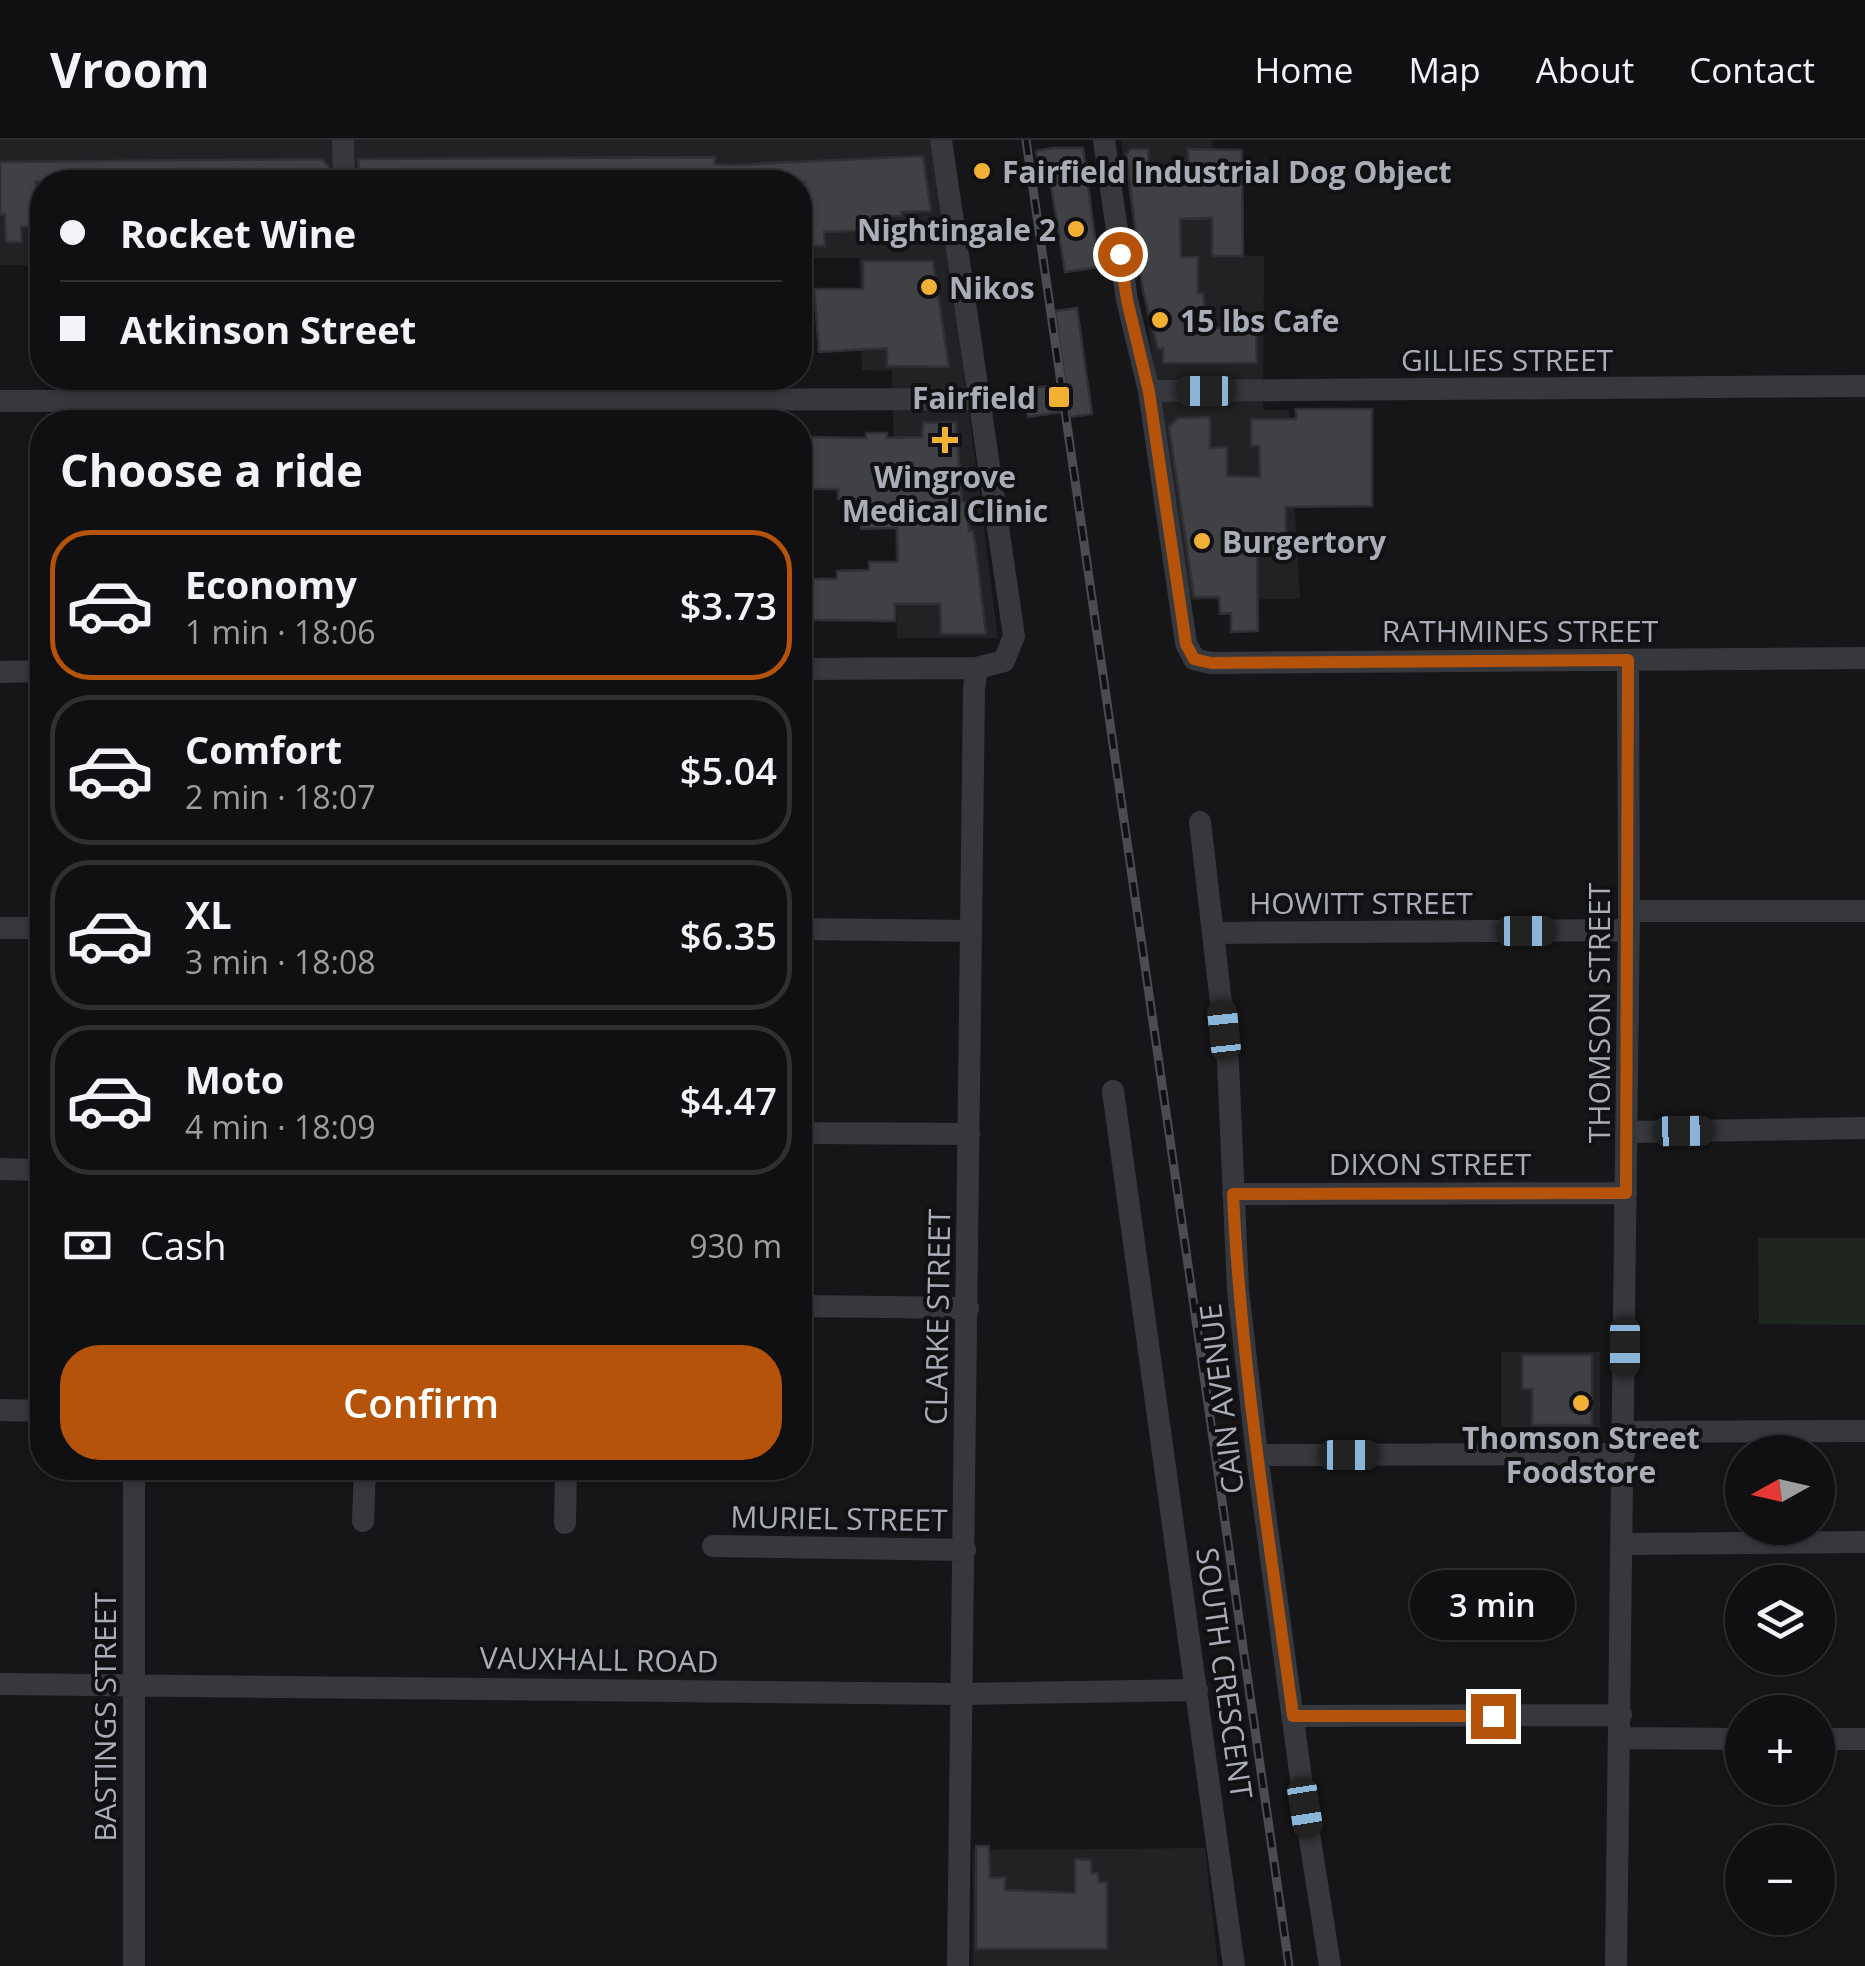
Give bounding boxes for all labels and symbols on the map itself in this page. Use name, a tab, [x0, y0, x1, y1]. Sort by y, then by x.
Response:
place label: Fairfield Industrial Dog Object	[1002, 151, 1452, 192]
marker: Fairfield Industrial Dog Object	[971, 160, 993, 182]
place label: Nightingale 2	[857, 209, 1056, 250]
marker: Nightingale 2	[1065, 218, 1087, 240]
route start	[1098, 232, 1143, 277]
place label: Nikos	[949, 267, 1035, 308]
marker: Nikos	[918, 276, 940, 298]
place label: 15 lbs Cafe	[1180, 300, 1340, 341]
marker: 15 lbs Cafe	[1149, 309, 1171, 331]
street label: GILLIES STREET	[1401, 339, 1614, 380]
car	[1176, 376, 1236, 406]
place label: Fairfield	[912, 377, 1036, 418]
marker: Fairfield	[1046, 384, 1072, 410]
marker: Wingrove Medical Clinic	[932, 427, 958, 453]
place label: Wingrove Medical Clinic	[842, 456, 1048, 531]
place label: Burgertory	[1222, 521, 1387, 562]
marker: Burgertory	[1191, 530, 1213, 552]
street label: RATHMINES STREET	[1382, 610, 1659, 651]
street label: HOWITT STREET	[1249, 882, 1473, 923]
street label: THOMSON STREET	[1578, 882, 1619, 1143]
car	[1496, 916, 1556, 946]
car	[1206, 999, 1242, 1061]
car	[1654, 1115, 1714, 1147]
street label: DIXON STREET	[1329, 1143, 1532, 1184]
street label: CLARKE STREET	[915, 1208, 959, 1425]
street label: CAIN AVENUE	[1189, 1302, 1253, 1496]
car	[1610, 1317, 1640, 1377]
marker: Thomson Street Foodstore	[1570, 1392, 1592, 1414]
place label: Thomson Street Foodstore	[1462, 1417, 1700, 1492]
north arrow	[1725, 1435, 1835, 1545]
car	[1319, 1440, 1379, 1470]
street label: MURIEL STREET	[730, 1496, 948, 1540]
street label: SOUTH CRESCENT	[1187, 1545, 1263, 1802]
callout: 3 min	[1410, 1571, 1576, 1641]
street label: BASTINGS STREET	[84, 1592, 125, 1842]
street label: VAUXHALL ROAD	[479, 1636, 719, 1682]
route end	[1471, 1694, 1516, 1739]
car	[1285, 1776, 1325, 1840]

